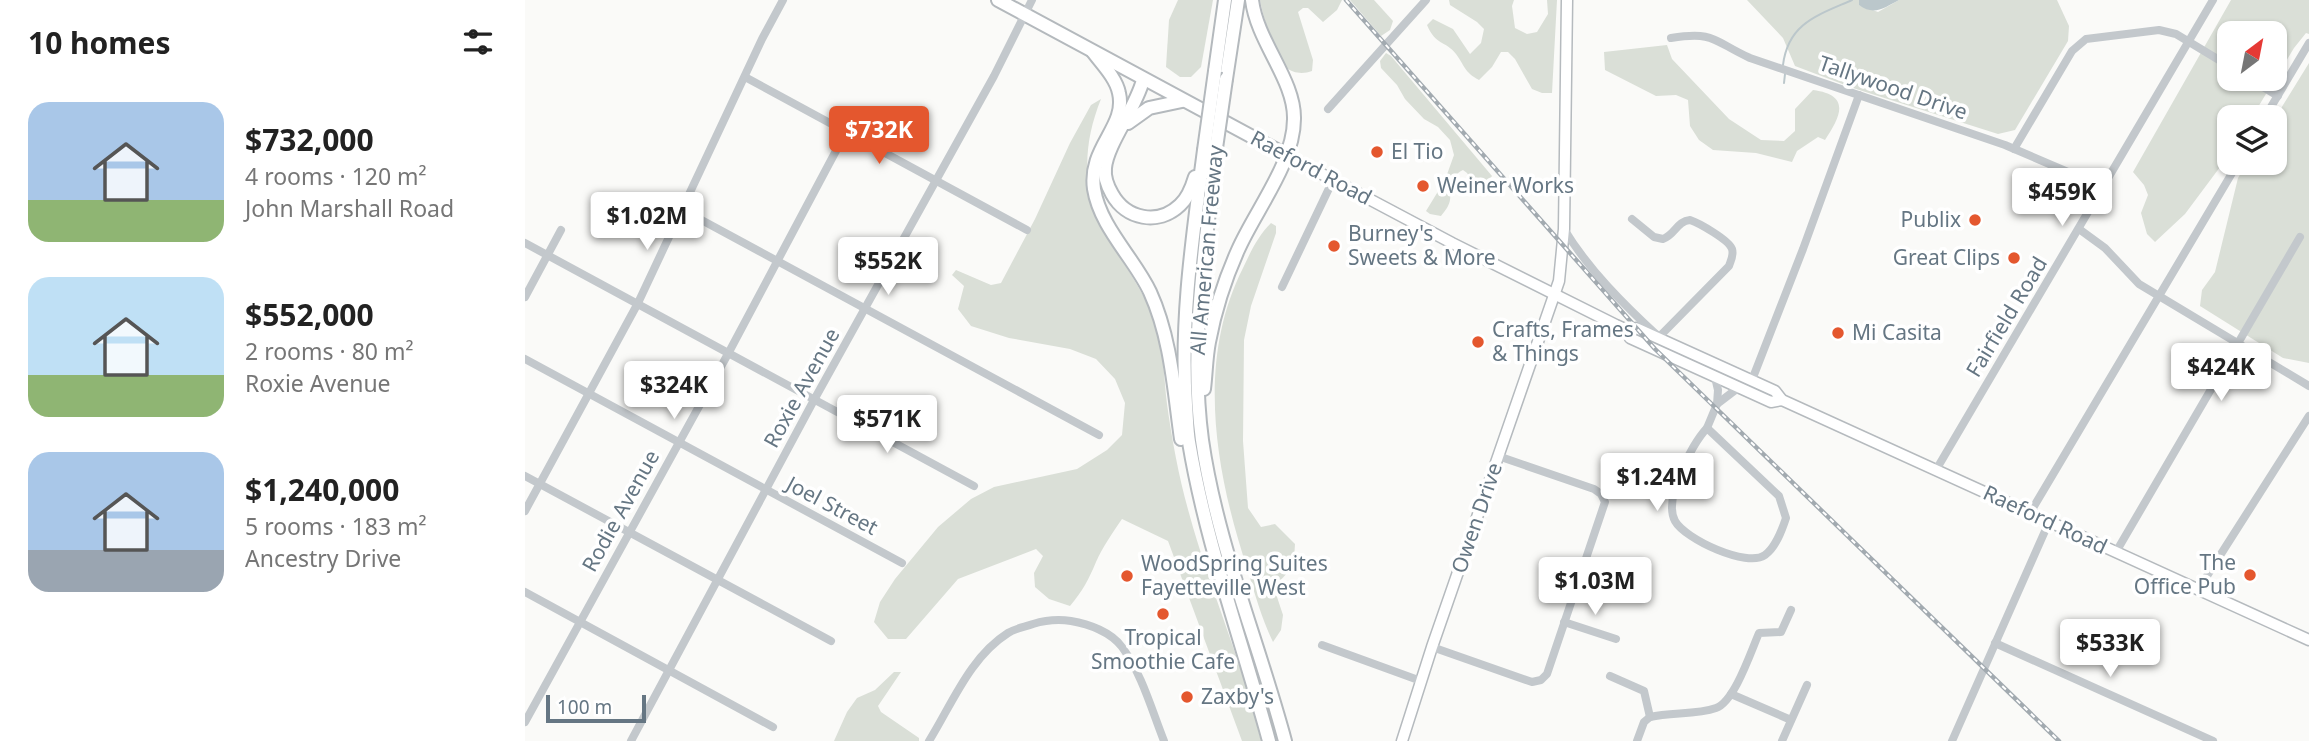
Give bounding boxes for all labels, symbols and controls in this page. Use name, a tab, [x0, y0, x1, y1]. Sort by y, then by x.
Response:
north arrow	[2217, 21, 2287, 91]
map controls	[2217, 21, 2287, 175]
text: 10 homes	[28, 22, 171, 63]
icon: filters	[459, 23, 497, 61]
street label: Tallywood Drive	[1815, 48, 1971, 126]
button: layers	[2217, 105, 2287, 175]
pin: $732K	[830, 106, 928, 166]
text: $732K	[845, 113, 913, 145]
text: $732,000	[245, 119, 374, 160]
street label: Raeford Road	[1246, 123, 1377, 211]
icon: home	[84, 130, 168, 214]
place label: El Tio	[1391, 137, 1443, 165]
street label: All American Freeway	[1183, 144, 1229, 356]
marker: El Tio	[1369, 144, 1385, 160]
text: 4 rooms · 120 m²	[245, 160, 427, 192]
pin: $459K	[2013, 168, 2111, 228]
place label: Weiner Works	[1437, 171, 1574, 199]
text: $459K	[2028, 175, 2096, 207]
marker: Weiner Works	[1415, 178, 1431, 194]
text: John Marshall Road	[245, 192, 454, 224]
pin: $1.02M	[590, 192, 704, 252]
text: $1.02M	[607, 199, 687, 231]
place label: Publix	[1900, 205, 1961, 233]
marker: Publix	[1967, 212, 1983, 228]
place label: Burney's Sweets & More	[1348, 219, 1496, 271]
pin: $552K	[839, 238, 937, 297]
marker: Burney's Sweets & More	[1326, 238, 1342, 254]
place label: Great Clips	[1893, 243, 2000, 271]
text: $552K	[854, 244, 922, 276]
marker: Great Clips	[2006, 250, 2022, 266]
street label: Fairfield Road	[1959, 251, 2053, 382]
text: $552,000	[245, 294, 374, 335]
icon: home	[84, 305, 168, 389]
place label: Crafts, Frames & Things	[1492, 315, 1634, 367]
place label: Mi Casita	[1852, 318, 1942, 346]
street label: Roxie Avenue	[757, 323, 846, 452]
marker: Mi Casita	[1830, 325, 1846, 341]
marker: Crafts, Frames & Things	[1470, 334, 1486, 350]
text: 2 rooms · 80 m²	[245, 335, 414, 367]
pin: $424K	[2172, 344, 2270, 403]
text: $424K	[2187, 350, 2255, 382]
pin: $324K	[625, 362, 723, 421]
text: Roxie Avenue	[245, 367, 391, 399]
text: $324K	[640, 368, 708, 400]
pin: $571K	[838, 396, 936, 455]
text: $571K	[853, 402, 921, 434]
street label: Rodie Avenue	[575, 445, 665, 576]
pin: $1.24M	[1600, 454, 1714, 513]
street label: Owen Drive	[1444, 459, 1508, 577]
text: $1.24M	[1617, 460, 1697, 492]
street label: Joel Street	[780, 468, 883, 541]
text: $1,240,000	[245, 469, 399, 510]
street label: Raeford Road	[1979, 478, 2112, 560]
icon: home	[84, 480, 168, 564]
text: 5 rooms · 183 m²	[245, 510, 427, 542]
text: Ancestry Drive	[245, 542, 401, 574]
place label: The Office Pub	[2134, 548, 2236, 600]
place label: WoodSpring Suites Fayetteville West	[1141, 549, 1328, 601]
pin: $1.03M	[1538, 558, 1652, 617]
text: $1.03M	[1555, 564, 1635, 596]
marker: The Office Pub	[2242, 567, 2258, 583]
marker: WoodSpring Suites Fayetteville West	[1119, 568, 1135, 584]
marker: Tropical Smoothie Cafe	[1155, 606, 1171, 622]
pin: $533K	[2061, 620, 2159, 679]
place label: Tropical Smoothie Cafe	[1091, 623, 1235, 675]
text: $533K	[2076, 626, 2144, 658]
place label: Zaxby's	[1201, 682, 1274, 710]
marker: Zaxby's	[1179, 689, 1195, 705]
scale bar	[546, 692, 646, 724]
text: 100 m	[557, 694, 612, 720]

